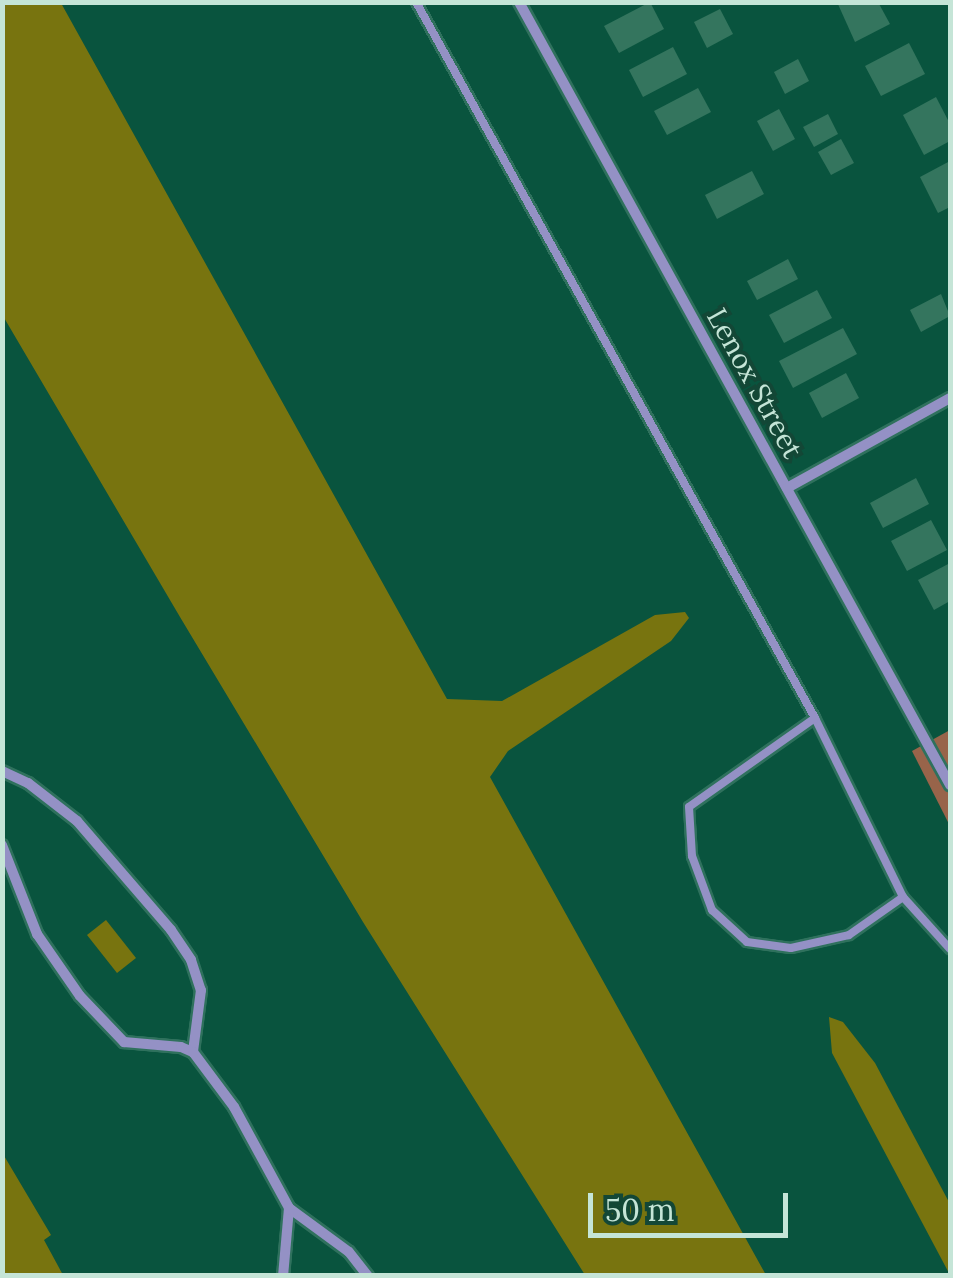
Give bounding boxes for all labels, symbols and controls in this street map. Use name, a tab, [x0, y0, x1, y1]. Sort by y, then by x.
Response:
street label: Lenox Street	[700, 302, 810, 464]
scale bar	[593, 1173, 793, 1235]
text: 50 m	[605, 1191, 675, 1229]

